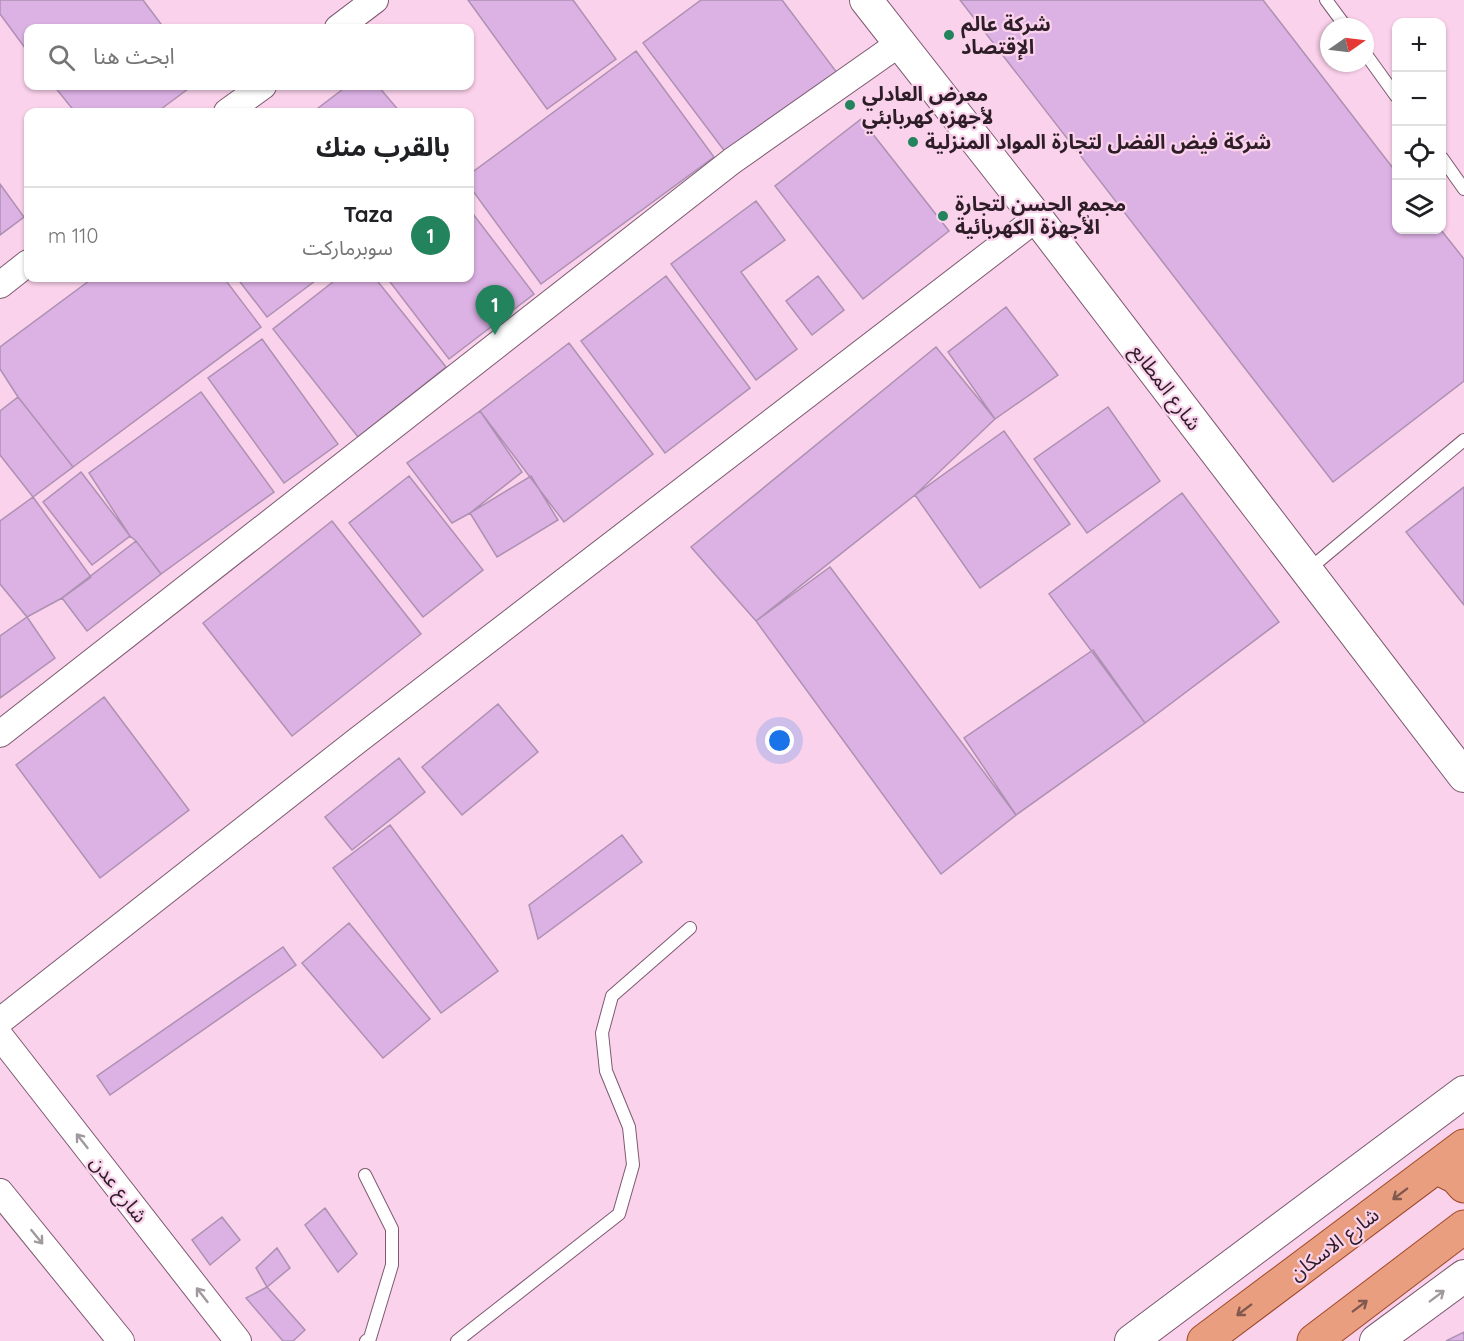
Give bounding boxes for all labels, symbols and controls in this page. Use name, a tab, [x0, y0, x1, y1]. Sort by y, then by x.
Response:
place label: شركة عالم الإقتصاد	[961, 11, 1051, 61]
north arrow	[1320, 18, 1374, 72]
map controls	[1392, 18, 1446, 234]
button: +	[1392, 18, 1446, 72]
search box	[24, 24, 474, 90]
marker: شركة عالم الإقتصاد	[942, 28, 956, 42]
icon: search	[45, 41, 78, 74]
text: ابحث هنا	[93, 42, 175, 70]
button: −	[1392, 72, 1446, 126]
place label: معرض العادلي لأجهزه كهربابئي	[862, 81, 993, 134]
marker: معرض العادلي لأجهزه كهربابئي	[843, 98, 857, 112]
button: locate	[1392, 126, 1446, 180]
place label: شركة فيض الفضل لتجارة المواد المنزلية	[925, 129, 1271, 154]
text: بالقرب منك	[316, 130, 450, 163]
marker: شركة فيض الفضل لتجارة المواد المنزلية	[906, 135, 920, 149]
button: layers	[1392, 180, 1446, 234]
place label: مجمع الحسن لتجارة الأجهزة الكهربائية	[955, 191, 1126, 239]
text: Taza	[343, 200, 393, 228]
marker: مجمع الحسن لتجارة الأجهزة الكهربائية	[936, 209, 950, 223]
text: 110 m	[48, 223, 98, 248]
text: 1	[427, 223, 434, 248]
text: سوبرماركت	[302, 235, 393, 260]
pin: 1	[476, 286, 514, 335]
street label: شارع المطابع	[1123, 338, 1207, 437]
your location	[765, 726, 794, 755]
one-way arrow	[76, 1134, 89, 1150]
street label: شارع عدن	[83, 1150, 154, 1229]
one-way arrow	[1393, 1187, 1409, 1200]
street label: شارع الاسكان	[1284, 1202, 1385, 1288]
one-way arrow	[30, 1229, 44, 1244]
one-way arrow	[196, 1287, 209, 1303]
one-way arrow	[1429, 1289, 1445, 1302]
one-way arrow	[1352, 1299, 1368, 1312]
one-way arrow	[1237, 1304, 1253, 1317]

